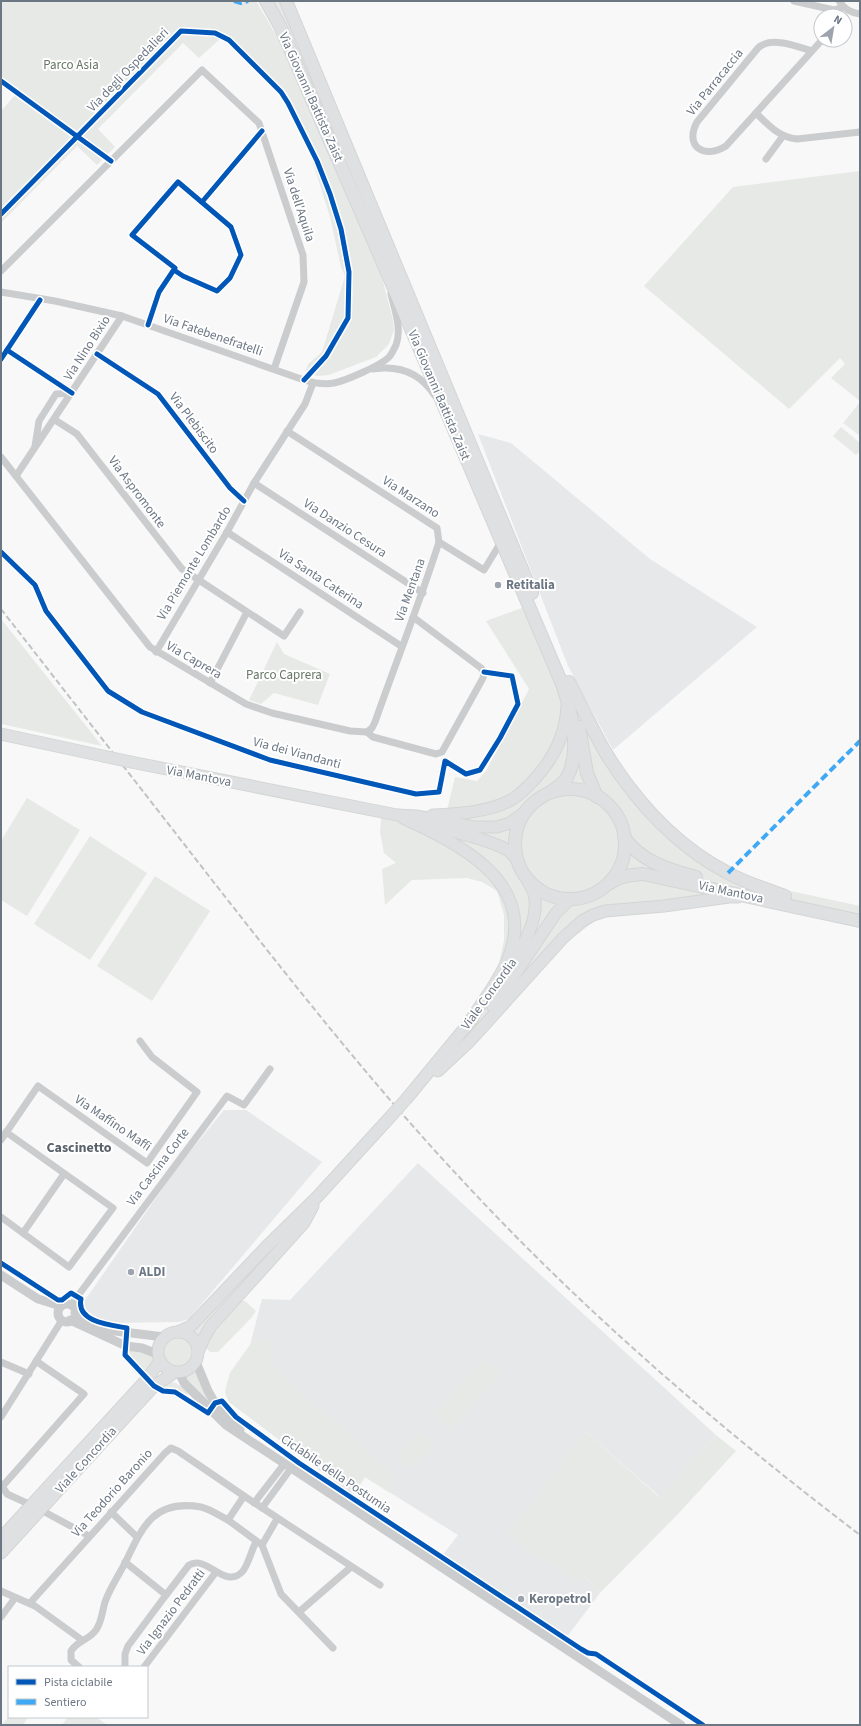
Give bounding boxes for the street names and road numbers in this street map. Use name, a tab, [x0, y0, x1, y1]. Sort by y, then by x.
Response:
street label: Via degli Ospedalieri	[83, 24, 173, 116]
street label: Via Giovanni Battista Zaist	[274, 29, 348, 165]
street label: Via Parracaccia	[682, 45, 748, 119]
street label: Via dell'Aquila	[279, 166, 319, 244]
street label: Via Fatebenefratelli	[161, 310, 265, 360]
street label: Via Nino Bixio	[59, 312, 115, 384]
street label: Via Giovanni Battista Zaist	[403, 327, 475, 463]
street label: Via Plebiscito	[165, 389, 223, 457]
street label: Via Aspromonte	[104, 452, 170, 532]
street label: Via Marzano	[379, 472, 443, 522]
street label: Via Danzio Cesura	[300, 494, 390, 562]
street label: Via Piemonte Lombardo	[153, 502, 235, 624]
street label: Via Santa Caterina	[275, 545, 367, 613]
street label: Via Mentana	[390, 556, 430, 624]
street label: Via Caprera	[163, 637, 225, 683]
street label: Via dei Viandanti	[251, 733, 343, 773]
street label: Via Mantova	[165, 761, 233, 791]
street label: Via Mantova	[697, 876, 765, 908]
street label: Viale Concordia	[457, 955, 521, 1033]
street label: Via Maffino Maffi	[71, 1091, 155, 1155]
street label: Via Cascina Corte	[123, 1124, 193, 1210]
street label: Viale Concordia	[51, 1423, 121, 1497]
street label: Ciclabile della Postumia	[277, 1430, 395, 1518]
street label: Via Teodorio Baronio	[67, 1445, 157, 1541]
street label: Via Ignazio Pedratti	[132, 1565, 210, 1659]

